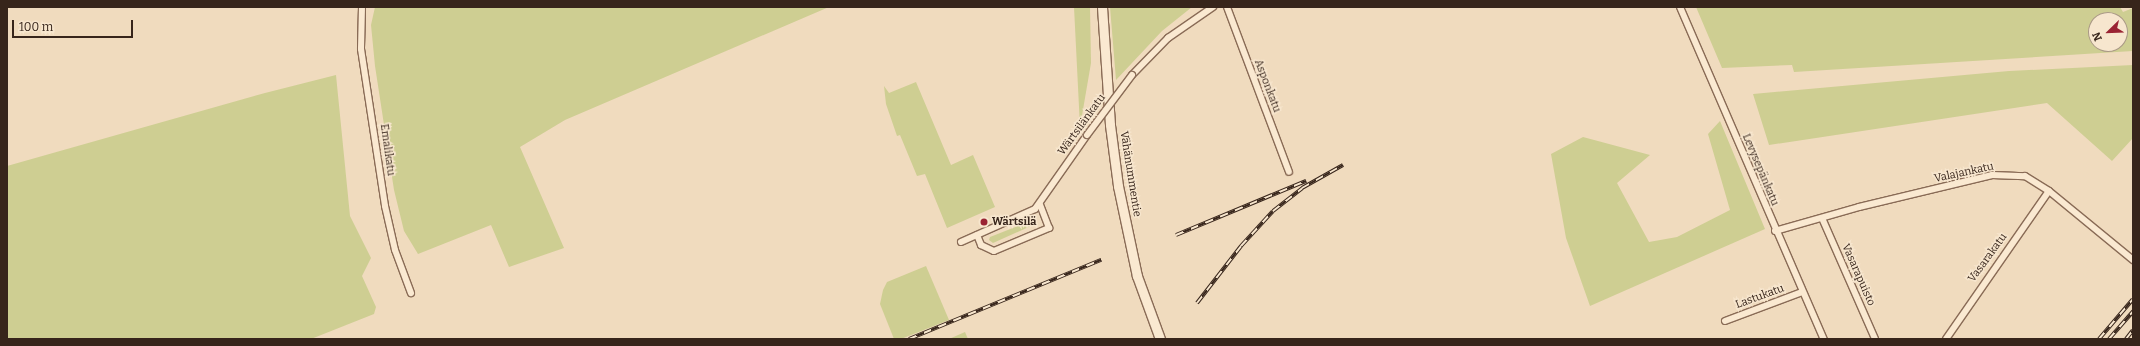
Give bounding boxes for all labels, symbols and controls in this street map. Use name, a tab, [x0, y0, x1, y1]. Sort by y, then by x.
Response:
scale bar	[14, 12, 135, 38]
north arrow	[2088, 12, 2128, 52]
text: 100 m	[19, 20, 53, 34]
text: N	[2090, 30, 2105, 43]
street label: Asponkatu	[1251, 58, 1283, 114]
street label: Wärtsilänkatu	[1055, 92, 1109, 158]
street label: Emalikatu	[377, 123, 397, 177]
street label: Vähänummentie	[1117, 130, 1143, 218]
street label: Levysepänkatu	[1739, 132, 1781, 208]
street label: Valajankatu	[1933, 160, 1995, 186]
place label: Wärtsilä	[992, 215, 1036, 229]
marker: Wärtsilä	[979, 217, 989, 227]
street label: Vasarakatu	[1966, 231, 2010, 285]
street label: Vasarapuisto	[1838, 242, 1878, 308]
street label: Lastukatu	[1734, 282, 1786, 312]

